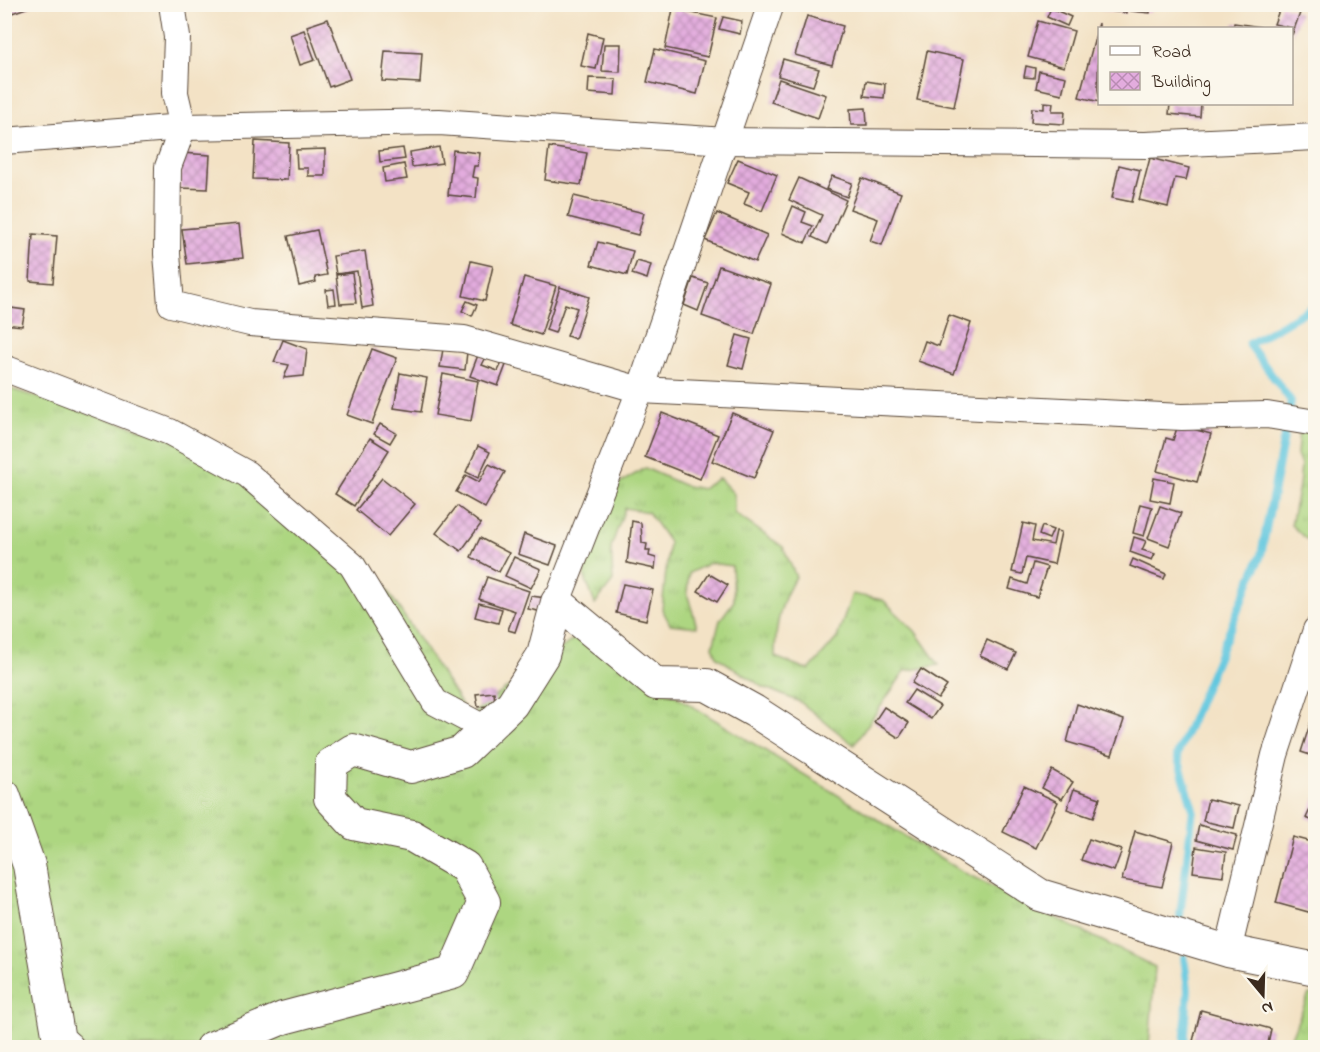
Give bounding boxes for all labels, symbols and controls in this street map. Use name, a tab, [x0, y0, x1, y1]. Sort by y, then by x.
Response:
legend	[1098, 27, 1293, 105]
text: Road	[1152, 40, 1191, 66]
text: Building	[1151, 70, 1211, 97]
north arrow	[1233, 965, 1293, 1025]
text: N	[1258, 994, 1276, 1020]

